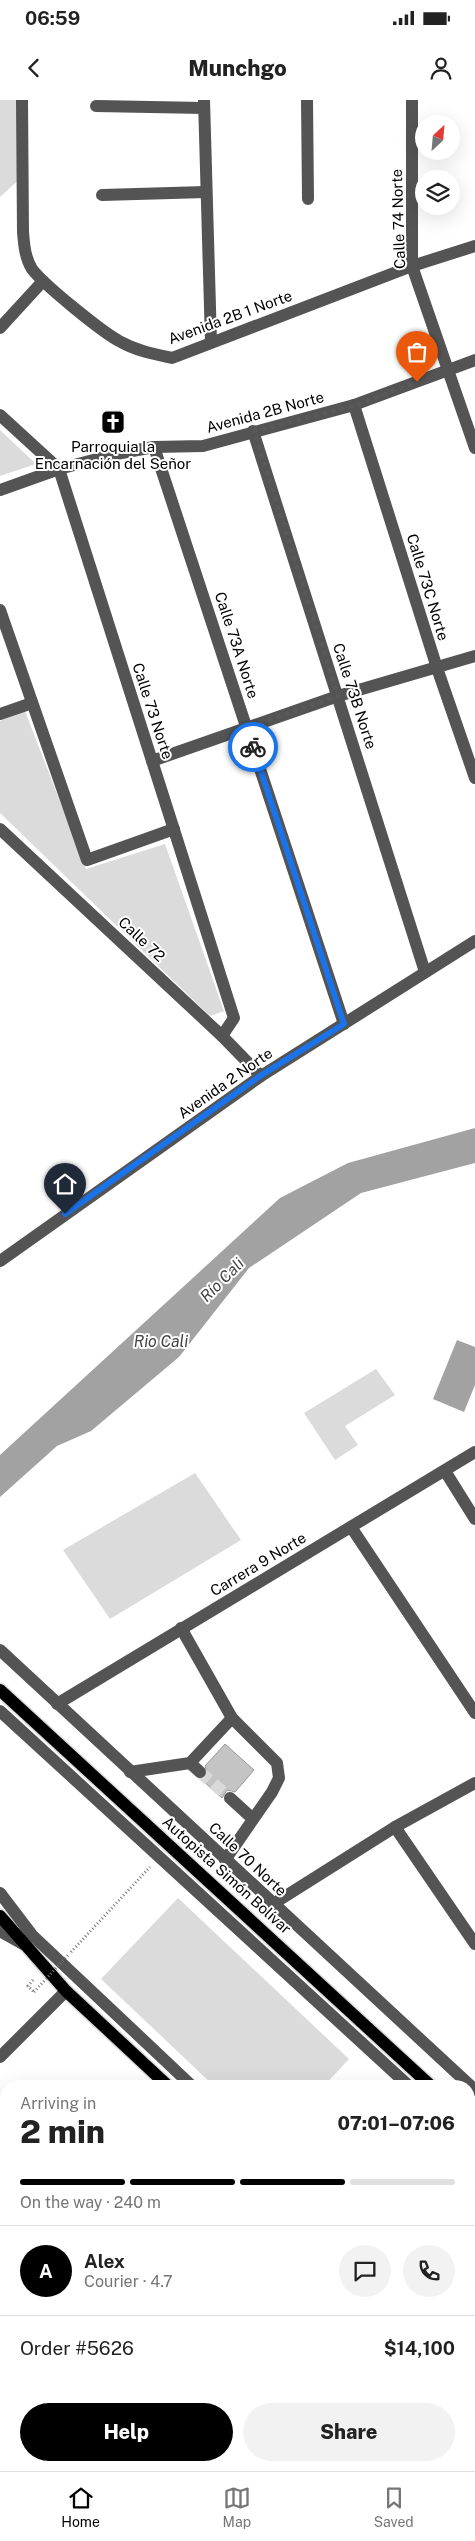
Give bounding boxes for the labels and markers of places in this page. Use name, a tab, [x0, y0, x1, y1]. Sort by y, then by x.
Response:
pin	[396, 331, 438, 382]
church icon: Parroquia la Encarnación del Señor	[100, 409, 126, 435]
place label: Parroquia la Encarnación del Señor	[35, 438, 191, 472]
pin	[44, 1163, 86, 1214]

